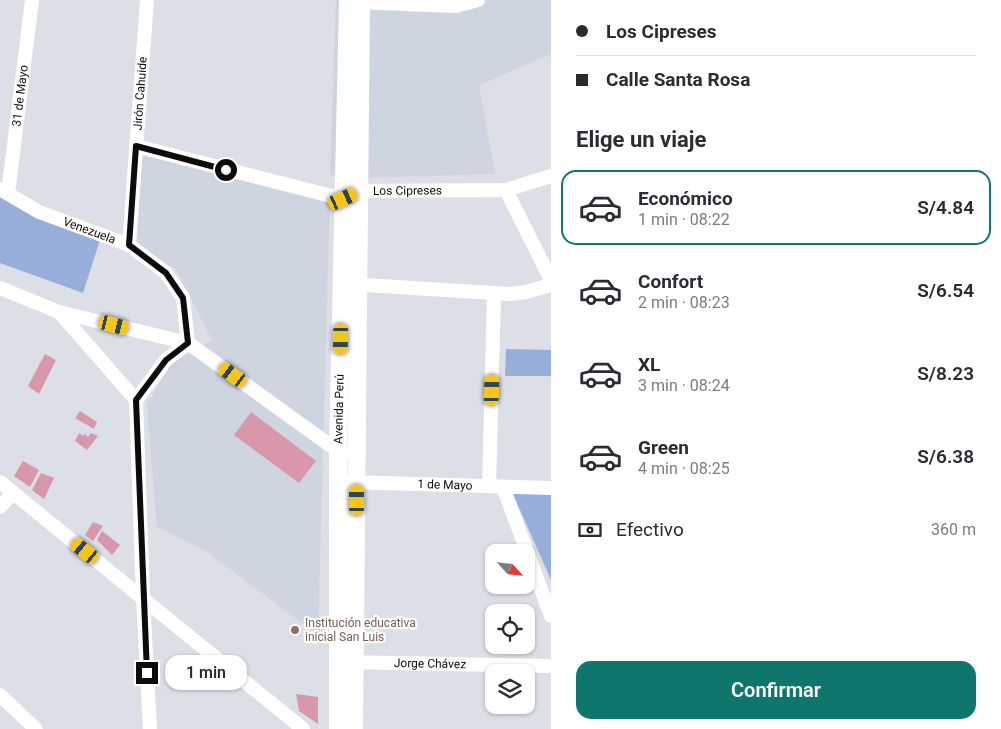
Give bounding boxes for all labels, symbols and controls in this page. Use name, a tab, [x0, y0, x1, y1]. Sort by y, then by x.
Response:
text: Los Cipreses	[606, 20, 716, 43]
street label: Jirón Cahuide	[130, 56, 150, 131]
street label: 31 de Mayo	[9, 64, 31, 127]
text: Calle Santa Rosa	[606, 68, 750, 91]
text: Elige un viaje	[576, 127, 706, 152]
route start	[215, 159, 237, 181]
street label: Los Cipreses	[373, 183, 442, 198]
icon: car	[578, 185, 623, 230]
car	[326, 186, 359, 212]
text: Económico	[638, 187, 733, 210]
text: S/4.84	[917, 196, 974, 219]
text: 1 min · 08:22	[638, 210, 730, 229]
street label: Venezuela	[61, 214, 118, 247]
icon: car	[578, 268, 623, 313]
text: Confort	[638, 270, 703, 293]
text: S/6.54	[917, 279, 974, 302]
text: 2 min · 08:23	[638, 293, 730, 312]
car	[97, 314, 130, 336]
car	[333, 324, 348, 354]
icon: car	[578, 351, 623, 396]
text: XL	[638, 353, 660, 376]
car	[216, 360, 249, 390]
text: S/8.23	[917, 362, 974, 385]
street label: Avenida Perú	[331, 374, 347, 444]
car	[483, 375, 500, 405]
text: 3 min · 08:24	[638, 376, 730, 395]
icon: car	[578, 434, 623, 479]
text: Green	[638, 436, 689, 459]
text: S/6.38	[917, 445, 974, 468]
text: 4 min · 08:25	[638, 459, 730, 478]
street label: 1 de Mayo	[417, 477, 473, 493]
car	[349, 485, 364, 515]
icon: cash	[576, 516, 604, 544]
text: Efectivo	[616, 518, 684, 541]
text: 360 m	[931, 520, 976, 539]
car	[68, 536, 101, 566]
north arrow	[485, 544, 535, 594]
map controls	[485, 544, 535, 714]
button: locate	[485, 604, 535, 654]
place label: Institución educativa inicial San Luis	[305, 616, 416, 644]
marker: Institución educativa inicial San Luis	[289, 624, 301, 636]
callout: 1 min	[164, 656, 247, 690]
street label: Jorge Chávez	[394, 656, 466, 671]
button: Confirmar	[576, 661, 976, 719]
route end	[136, 662, 158, 684]
text: 1 min	[186, 663, 226, 682]
button: layers	[485, 664, 535, 714]

